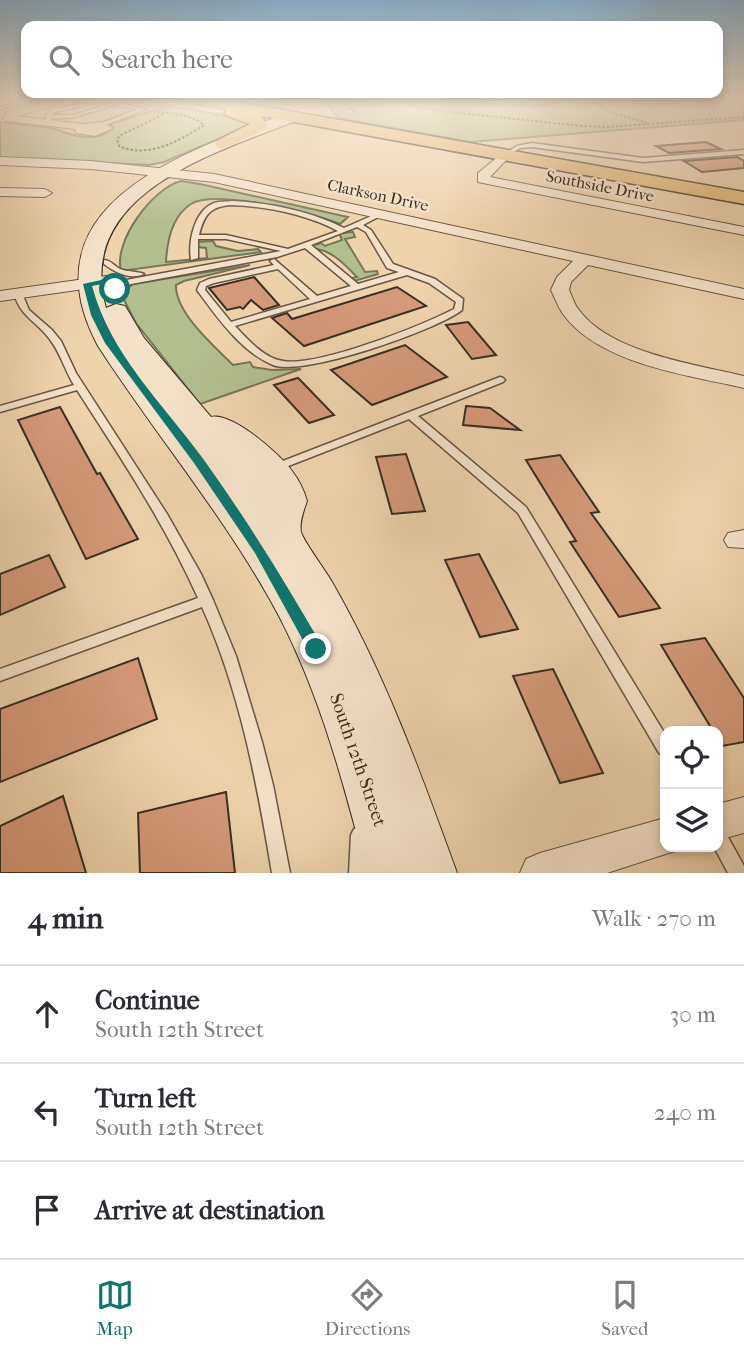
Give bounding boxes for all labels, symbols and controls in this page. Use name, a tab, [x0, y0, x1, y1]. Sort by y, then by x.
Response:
search box	[21, 21, 723, 98]
icon: search	[45, 41, 83, 79]
text: Search here	[101, 44, 233, 75]
street label: Southside Drive	[544, 166, 656, 206]
street label: Clarkson Drive	[326, 175, 431, 215]
route start	[99, 273, 130, 304]
route end	[300, 633, 331, 664]
street label: South 12th Street	[325, 690, 391, 830]
map controls	[660, 726, 723, 852]
button: locate	[660, 726, 723, 789]
button: layers	[660, 789, 723, 852]
text: 4 min	[28, 901, 103, 936]
text: Walk · 270 m	[592, 905, 716, 932]
text: Continue	[95, 985, 200, 1016]
icon: ahead	[28, 995, 66, 1033]
text: 30 m	[670, 1001, 716, 1028]
text: South 12th Street	[95, 1016, 264, 1043]
text: Turn left	[95, 1083, 196, 1114]
icon: left	[28, 1093, 66, 1131]
text: 240 m	[654, 1099, 716, 1126]
text: South 12th Street	[95, 1114, 264, 1141]
icon: arrive	[28, 1191, 66, 1229]
text: Arrive at destination	[95, 1195, 325, 1226]
tab: Map	[96, 1276, 134, 1340]
tab: Directions	[325, 1276, 410, 1340]
tab: Saved	[601, 1276, 648, 1340]

